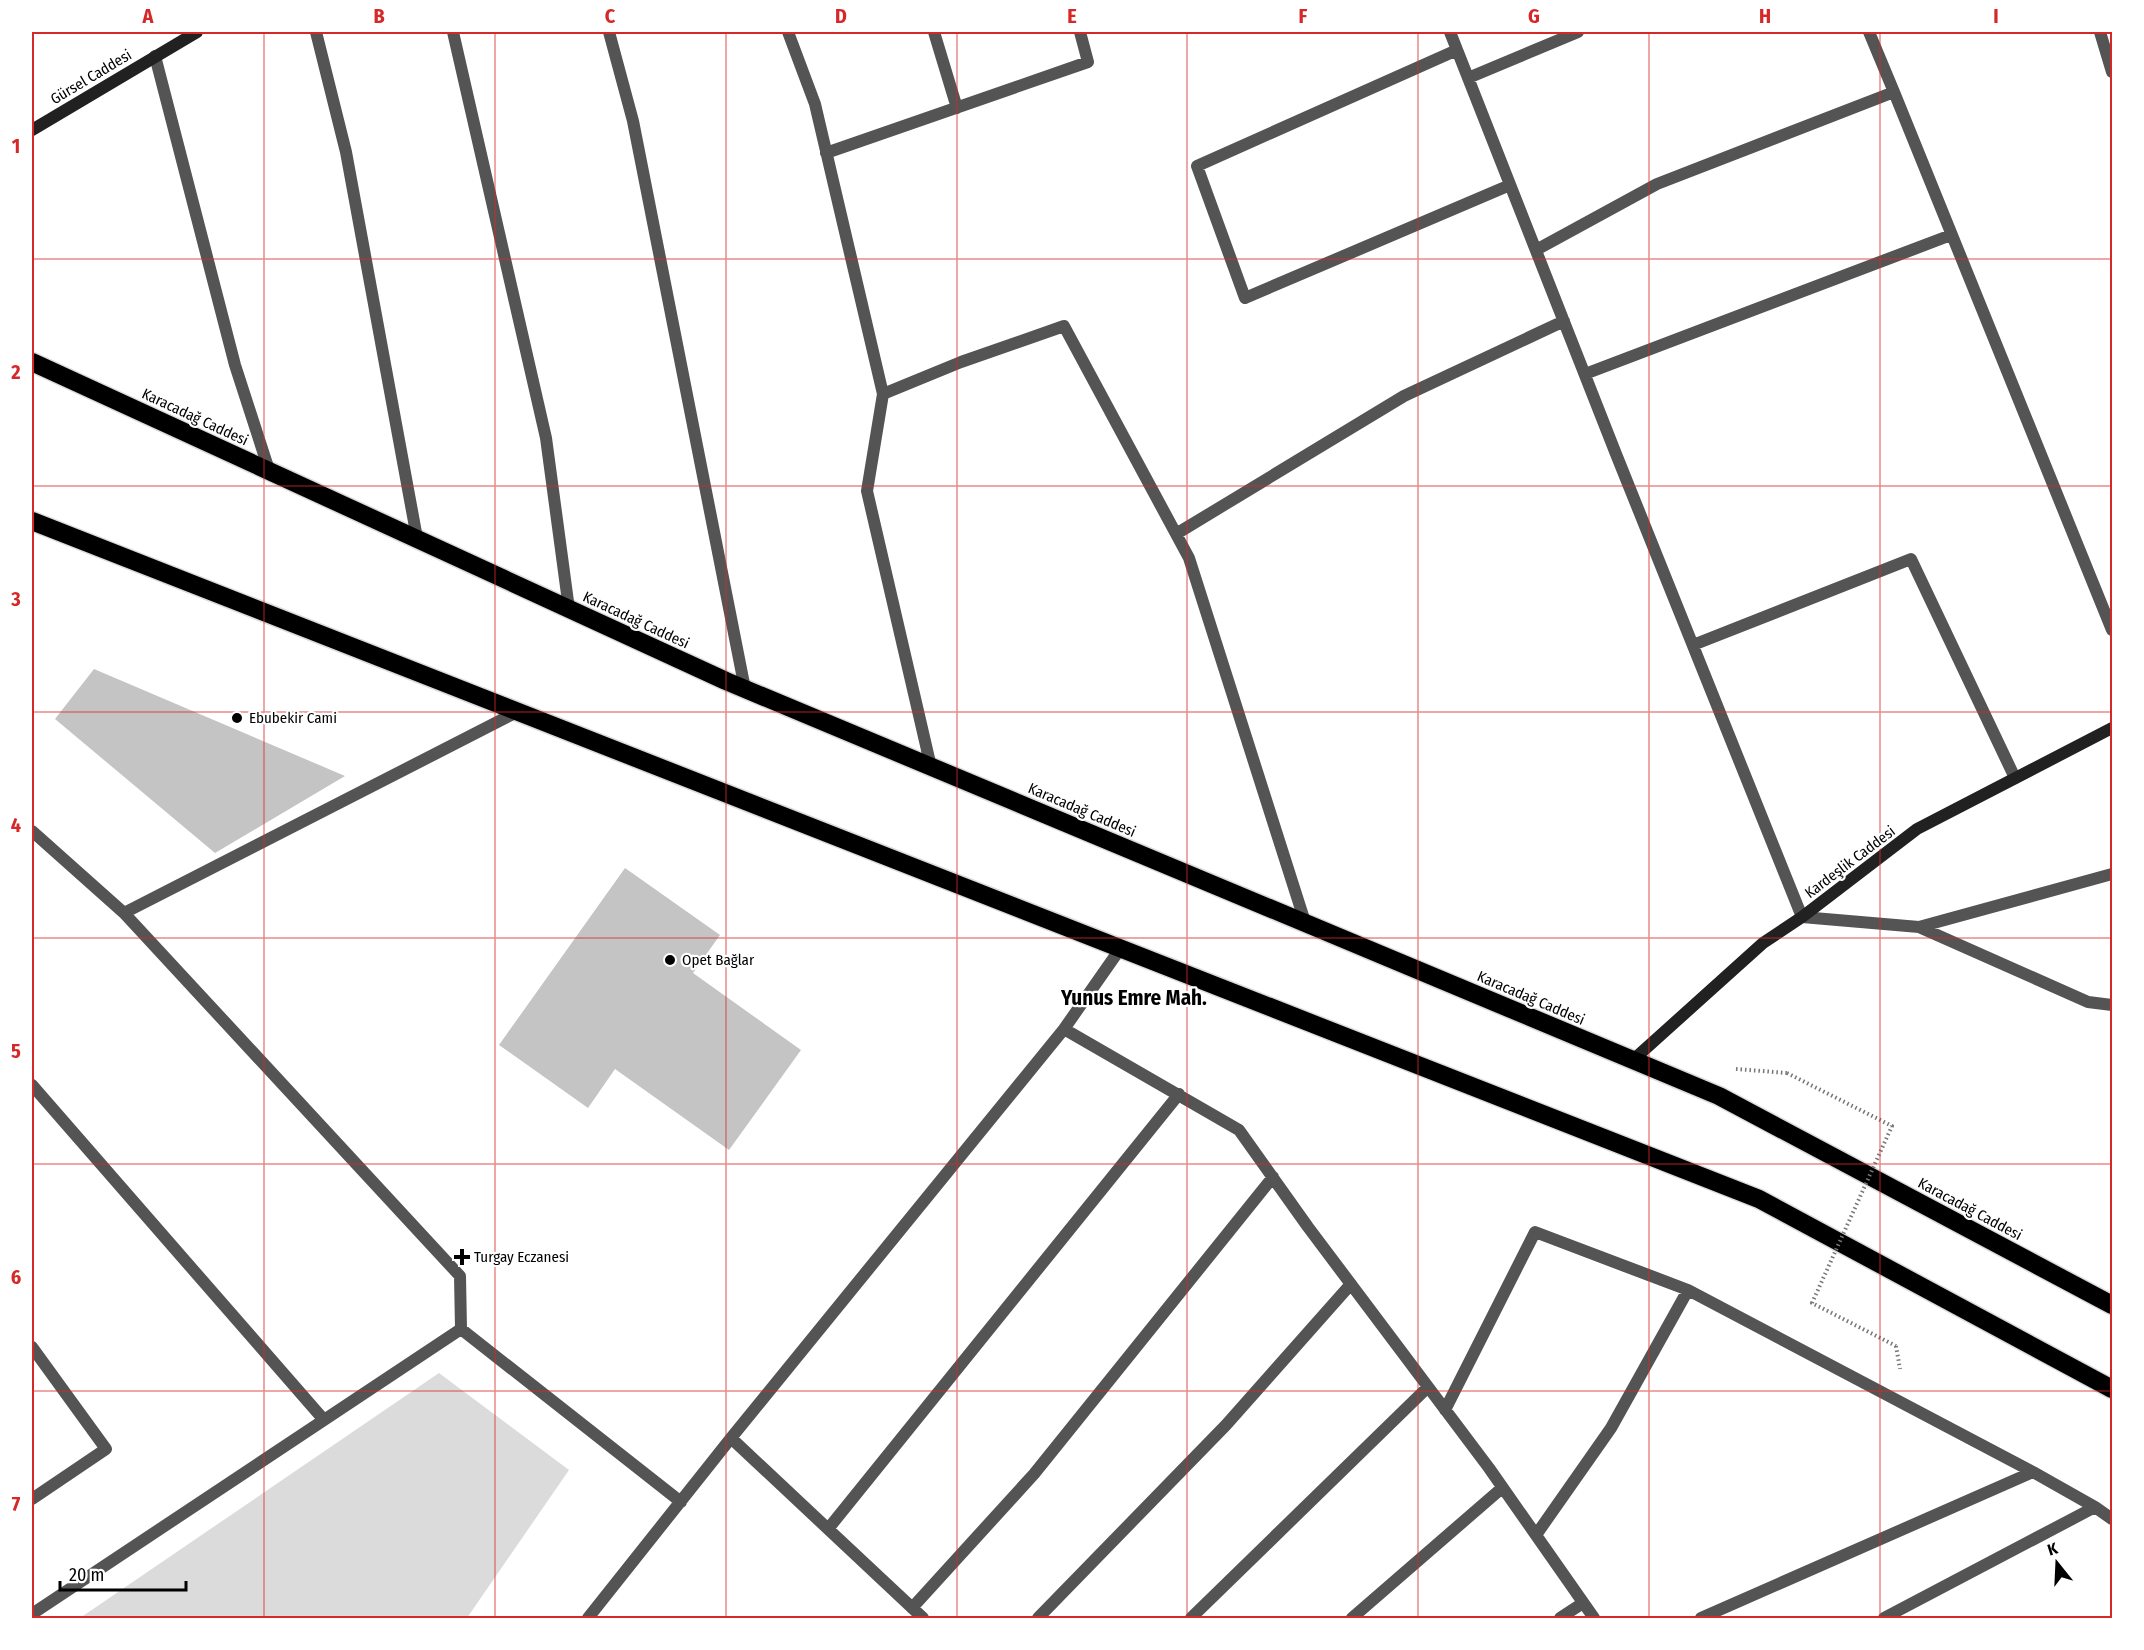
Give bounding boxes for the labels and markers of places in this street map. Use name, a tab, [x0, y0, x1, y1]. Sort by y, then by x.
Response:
place label: Ebubekir Cami	[249, 709, 337, 727]
marker: Ebubekir Cami	[230, 711, 244, 725]
place label: Opet Bağlar	[682, 951, 755, 969]
marker: Opet Bağlar	[663, 953, 677, 967]
place label: Turgay Eczanesi	[474, 1248, 569, 1266]
marker: Turgay Eczanesi	[455, 1250, 469, 1264]

